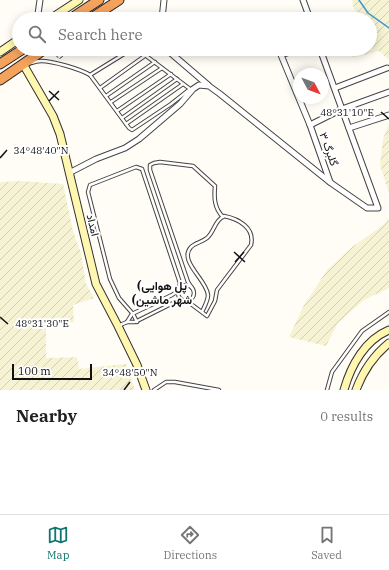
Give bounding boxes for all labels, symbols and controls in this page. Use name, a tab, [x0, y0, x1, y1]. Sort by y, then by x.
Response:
search box	[12, 12, 377, 56]
icon: search	[26, 23, 48, 45]
text: Search here	[58, 25, 143, 44]
north arrow	[293, 68, 329, 104]
text: 48°31'10"E	[320, 106, 374, 119]
street label: گلبرگ ۳	[316, 130, 342, 168]
text: 34°48'40"N	[14, 144, 69, 157]
street label: امداد	[84, 213, 102, 237]
district label: (پل هوایی (شهر ماشین	[132, 278, 193, 308]
text: 48°31'30"E	[15, 317, 69, 330]
scale bar	[12, 362, 92, 381]
text: 100 m	[18, 364, 51, 378]
text: 34°48'50"N	[103, 366, 158, 379]
text: Nearby	[16, 405, 77, 427]
text: 0 results	[320, 408, 373, 425]
tab: Map	[47, 524, 69, 562]
tab: Directions	[163, 524, 217, 562]
tab: Saved	[311, 524, 342, 562]

